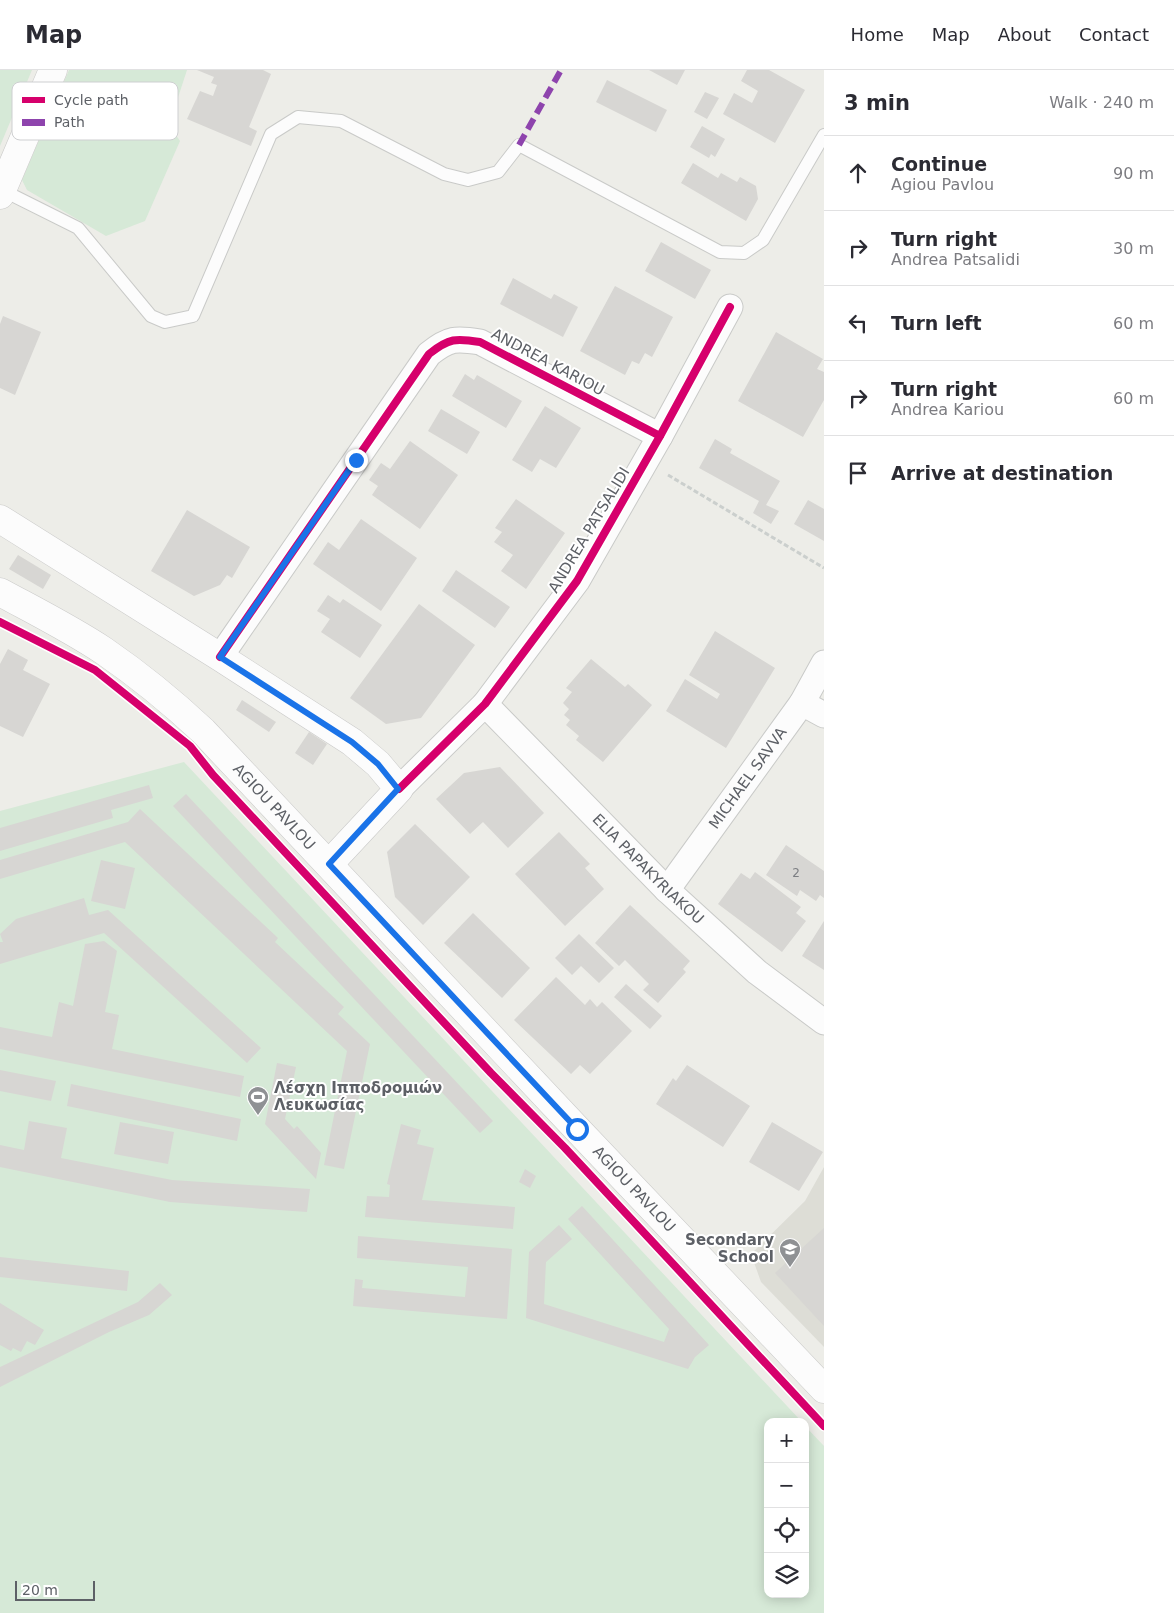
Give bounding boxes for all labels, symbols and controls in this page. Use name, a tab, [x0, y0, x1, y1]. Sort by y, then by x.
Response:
text: Map	[25, 21, 82, 49]
text: Home	[851, 24, 904, 45]
text: Map	[932, 24, 970, 45]
text: About	[998, 24, 1051, 45]
text: Contact	[1079, 24, 1149, 45]
legend	[12, 82, 178, 140]
text: 3 min	[844, 91, 910, 115]
text: Cycle path	[54, 92, 129, 108]
text: Walk · 240 m	[1049, 93, 1154, 112]
text: Path	[54, 114, 85, 130]
text: Continue	[891, 153, 987, 175]
icon: ahead	[844, 159, 872, 187]
text: 90 m	[1113, 164, 1154, 183]
text: Agiou Pavlou	[891, 175, 994, 194]
text: Turn right	[891, 228, 997, 250]
icon: right	[844, 234, 872, 262]
text: 30 m	[1113, 239, 1154, 258]
text: Andrea Patsalidi	[891, 250, 1020, 269]
icon: left	[844, 309, 872, 337]
text: Turn left	[891, 312, 982, 334]
text: 60 m	[1113, 314, 1154, 333]
street label: ANDREA KARIOU	[488, 325, 608, 399]
text: Turn right	[891, 378, 997, 400]
icon: right	[844, 384, 872, 412]
text: 60 m	[1113, 389, 1154, 408]
text: Andrea Kariou	[891, 400, 1004, 419]
route end	[345, 449, 368, 472]
icon: arrive	[844, 459, 872, 487]
text: Arrive at destination	[891, 462, 1113, 484]
street label: ANDREA PATSALIDI	[544, 464, 634, 596]
street label: MICHAEL SAVVA	[705, 723, 791, 832]
street label: AGIOU PAVLOU	[229, 760, 319, 854]
street label: ELIA PAPAKYRIAKOU	[589, 810, 707, 928]
house number: 2	[792, 866, 800, 880]
place label: Λέσχη Ιπποδρομιών Λευκωσίας	[274, 1079, 442, 1114]
sports icon: Λέσχη Ιπποδρομιών Λευκωσίας	[246, 1085, 270, 1116]
route start	[566, 1118, 589, 1141]
street label: AGIOU PAVLOU	[589, 1142, 679, 1236]
place label: Secondary School	[685, 1231, 774, 1266]
school or university icon: Secondary School	[778, 1237, 802, 1268]
map controls	[764, 1418, 809, 1598]
button: +	[764, 1418, 809, 1463]
button: −	[764, 1463, 809, 1508]
button: locate	[764, 1508, 809, 1553]
button: layers	[764, 1553, 809, 1598]
scale bar	[15, 1578, 95, 1601]
text: 20 m	[22, 1582, 58, 1598]

